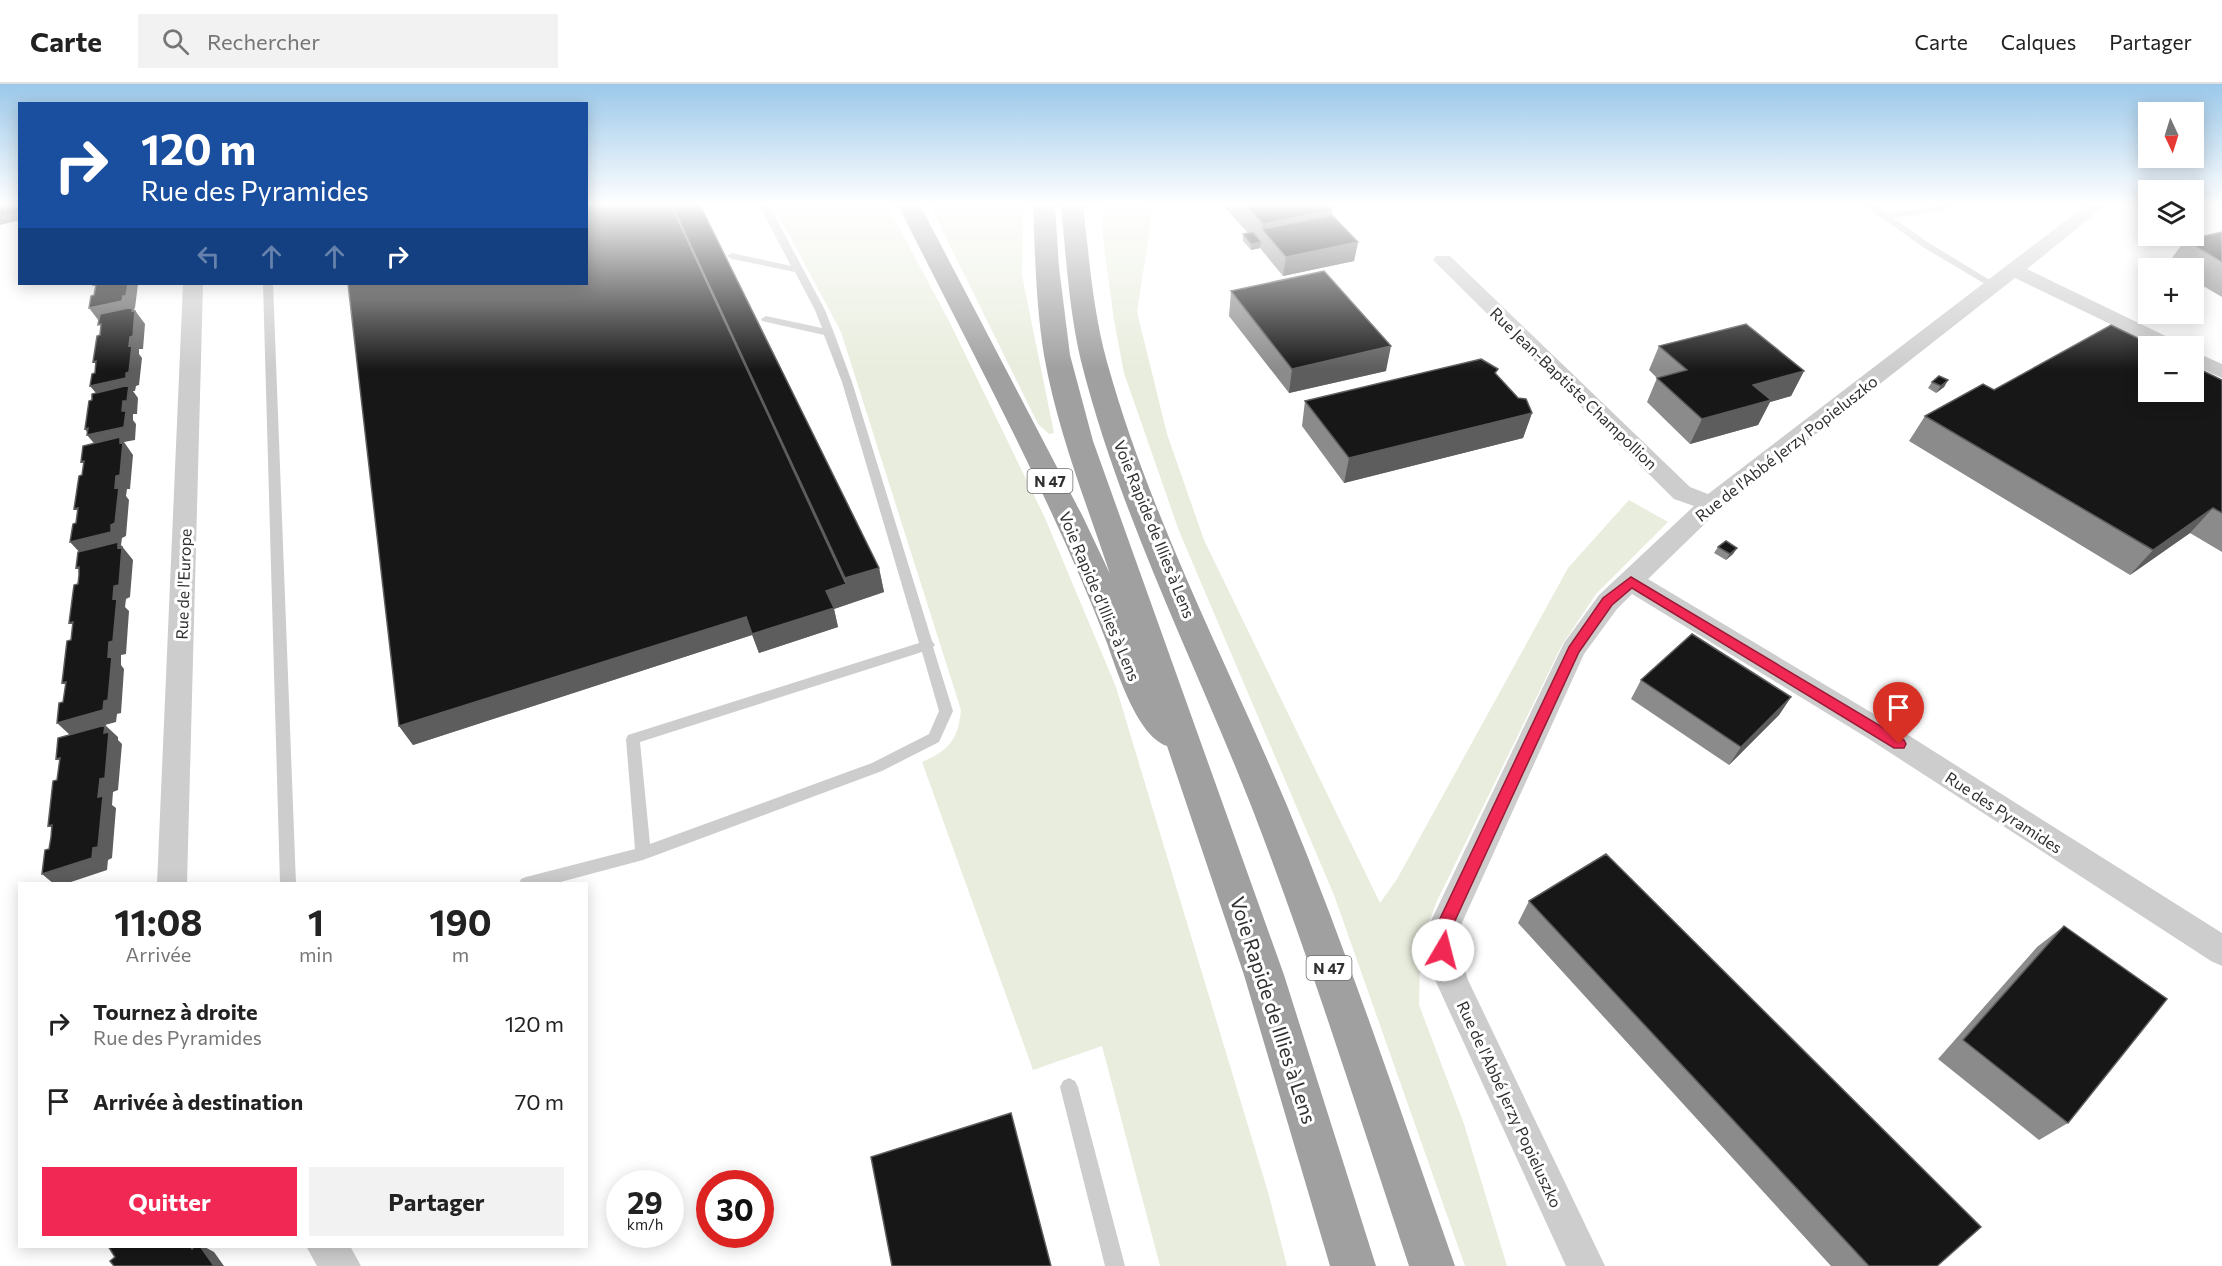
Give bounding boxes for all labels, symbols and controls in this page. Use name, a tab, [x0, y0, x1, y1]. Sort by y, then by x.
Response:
search box	[138, 14, 558, 68]
text: Carte	[30, 24, 102, 58]
icon: search	[159, 25, 192, 58]
text: Rechercher	[207, 28, 320, 55]
text: Carte	[1915, 29, 1968, 54]
text: Calques	[2001, 29, 2076, 54]
text: Partager	[2109, 29, 2192, 54]
north arrow	[2138, 102, 2204, 168]
map controls	[2138, 102, 2204, 402]
text: 120 m	[141, 122, 256, 174]
icon: right	[42, 126, 120, 204]
text: Rue des Pyramides	[141, 174, 369, 207]
button: layers	[2138, 180, 2204, 246]
icon: left	[192, 240, 225, 273]
icon: ahead	[255, 240, 288, 273]
icon: ahead	[318, 240, 351, 273]
icon: right	[381, 240, 414, 273]
button: +	[2138, 258, 2204, 324]
street label: Rue Jean-Baptiste Champollion	[1487, 303, 1661, 473]
button: −	[2138, 336, 2204, 402]
street label: Rue de l'Abbé Jerzy Popieluszko	[1691, 371, 1881, 525]
street label: Voie Rapide de Illies à Lens	[1111, 437, 1199, 621]
road number: N 47	[1028, 469, 1072, 493]
street label: Voie Rapide d’Illies à Lens	[1056, 508, 1144, 684]
street label: Rue de l'Europe	[172, 528, 194, 640]
pin	[1873, 682, 1924, 744]
icon: arrive	[1882, 691, 1915, 724]
street label: Rue des Pyramides	[1942, 767, 2066, 857]
street label: Voie Rapide de Illies à Lens	[1226, 893, 1322, 1127]
text: 11:08	[114, 899, 203, 943]
text: 1	[308, 899, 324, 943]
text: 190	[429, 899, 492, 943]
position arrow	[1411, 918, 1475, 982]
text: Arrivée	[125, 942, 191, 966]
text: min	[299, 942, 333, 966]
text: m	[452, 942, 469, 966]
road number: N 47	[1306, 956, 1352, 980]
text: Tournez à droite	[93, 998, 258, 1025]
street label: Rue de l'Abbé Jerzy Popieluszko	[1454, 998, 1566, 1210]
icon: right	[42, 1007, 75, 1040]
text: 120 m	[505, 1010, 564, 1037]
text: Rue des Pyramides	[93, 1025, 262, 1049]
icon: arrive	[42, 1085, 75, 1118]
text: Arrivée à destination	[93, 1088, 303, 1115]
text: 70 m	[515, 1088, 564, 1115]
button: Quitter	[42, 1167, 297, 1236]
button: Partager	[309, 1167, 564, 1236]
speed limit sign: 30	[696, 1170, 774, 1248]
text: 29	[627, 1183, 663, 1220]
text: km/h	[627, 1215, 663, 1233]

